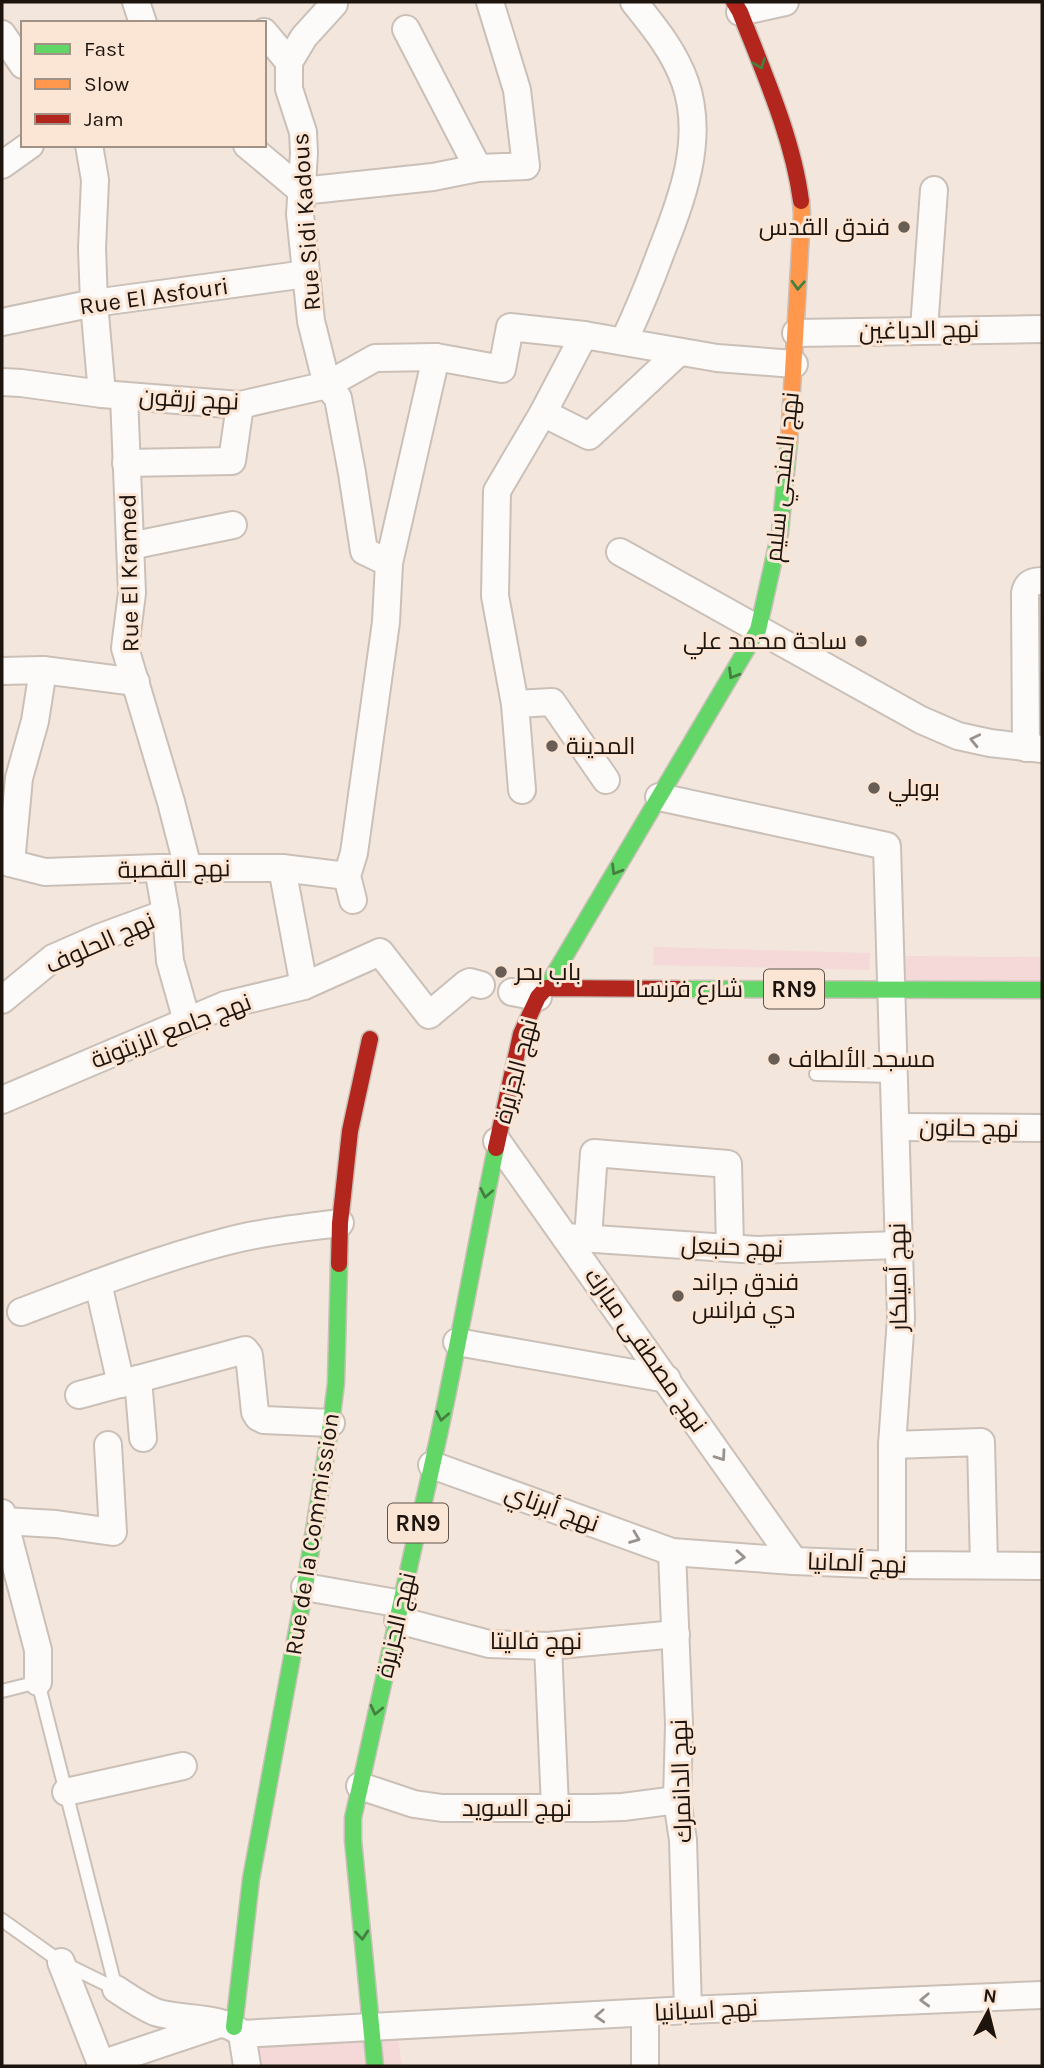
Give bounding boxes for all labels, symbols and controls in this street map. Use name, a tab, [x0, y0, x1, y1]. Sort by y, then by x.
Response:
legend	[21, 21, 266, 147]
text: Fast	[84, 37, 125, 61]
one-way arrow	[752, 58, 766, 70]
text: Slow	[84, 72, 129, 96]
text: Jam	[84, 107, 124, 131]
street label: Rue Sidi Kadous	[286, 132, 326, 312]
place label: فندق القدس	[759, 213, 890, 242]
marker: فندق القدس	[896, 219, 912, 235]
street label: Rue El Asfouri	[77, 272, 231, 320]
one-way arrow	[791, 280, 806, 291]
street label: نهج الدباغين	[859, 315, 979, 347]
street label: نهج زرقون	[138, 382, 240, 418]
street label: نهج المنجي سليم	[759, 391, 810, 564]
street label: Rue El Kramed	[114, 493, 144, 653]
place label: ساحة محمد علي	[683, 627, 847, 660]
marker: ساحة محمد علي	[853, 633, 869, 649]
one-way arrow	[728, 666, 741, 679]
place label: المدينة	[566, 732, 635, 760]
one-way arrow	[969, 733, 981, 748]
marker: المدينة	[544, 738, 560, 754]
place label: بوبلي	[888, 774, 940, 807]
marker: بوبلي	[866, 780, 882, 796]
street label: نهج القصبة	[117, 854, 231, 886]
one-way arrow	[612, 862, 625, 875]
street label: نهج الحلوف	[41, 906, 160, 981]
place label: باب بحر	[513, 958, 581, 986]
marker: باب بحر	[493, 964, 509, 980]
road number: RN9	[764, 970, 824, 1008]
street label: شارع فرنسا	[635, 975, 743, 1005]
street label: نهج جامع الزيتونة	[87, 988, 256, 1076]
street label: نهج الجزيرة	[489, 1016, 545, 1127]
place label: مسجد الألطاف	[788, 1045, 935, 1073]
marker: مسجد الألطاف	[766, 1051, 782, 1067]
street label: نهج حانون	[919, 1113, 1019, 1145]
one-way arrow	[480, 1187, 495, 1199]
street label: نهج أميلكار	[881, 1222, 915, 1334]
street label: نهج حنبعل	[680, 1231, 784, 1265]
street label: نهج مصطفى مبارك	[577, 1263, 713, 1439]
place label: فندق جراند دي فرانس	[692, 1268, 799, 1328]
marker: فندق جراند دي فرانس	[670, 1288, 686, 1304]
one-way arrow	[435, 1410, 450, 1422]
street label: Rue de la Commission	[279, 1411, 345, 1657]
one-way arrow	[713, 1448, 725, 1461]
street label: نهج أبرناي	[500, 1476, 604, 1542]
road number: RN9	[388, 1504, 448, 1542]
one-way arrow	[628, 1530, 640, 1544]
street label: نهج ألمانيا	[807, 1545, 907, 1581]
one-way arrow	[734, 1549, 745, 1564]
street label: نهج الجزيرة	[370, 1570, 424, 1681]
street label: نهج فاليتا	[490, 1627, 582, 1657]
one-way arrow	[370, 1704, 385, 1716]
street label: نهج الدانمرك	[665, 1718, 699, 1843]
street label: نهج السويد	[462, 1794, 572, 1824]
one-way arrow	[354, 1929, 369, 1940]
north arrow	[953, 1977, 1023, 2047]
text: N	[982, 1984, 998, 2008]
one-way arrow	[919, 1992, 930, 2007]
street label: نهج اسبانيا	[653, 1993, 759, 2029]
one-way arrow	[594, 2008, 605, 2023]

